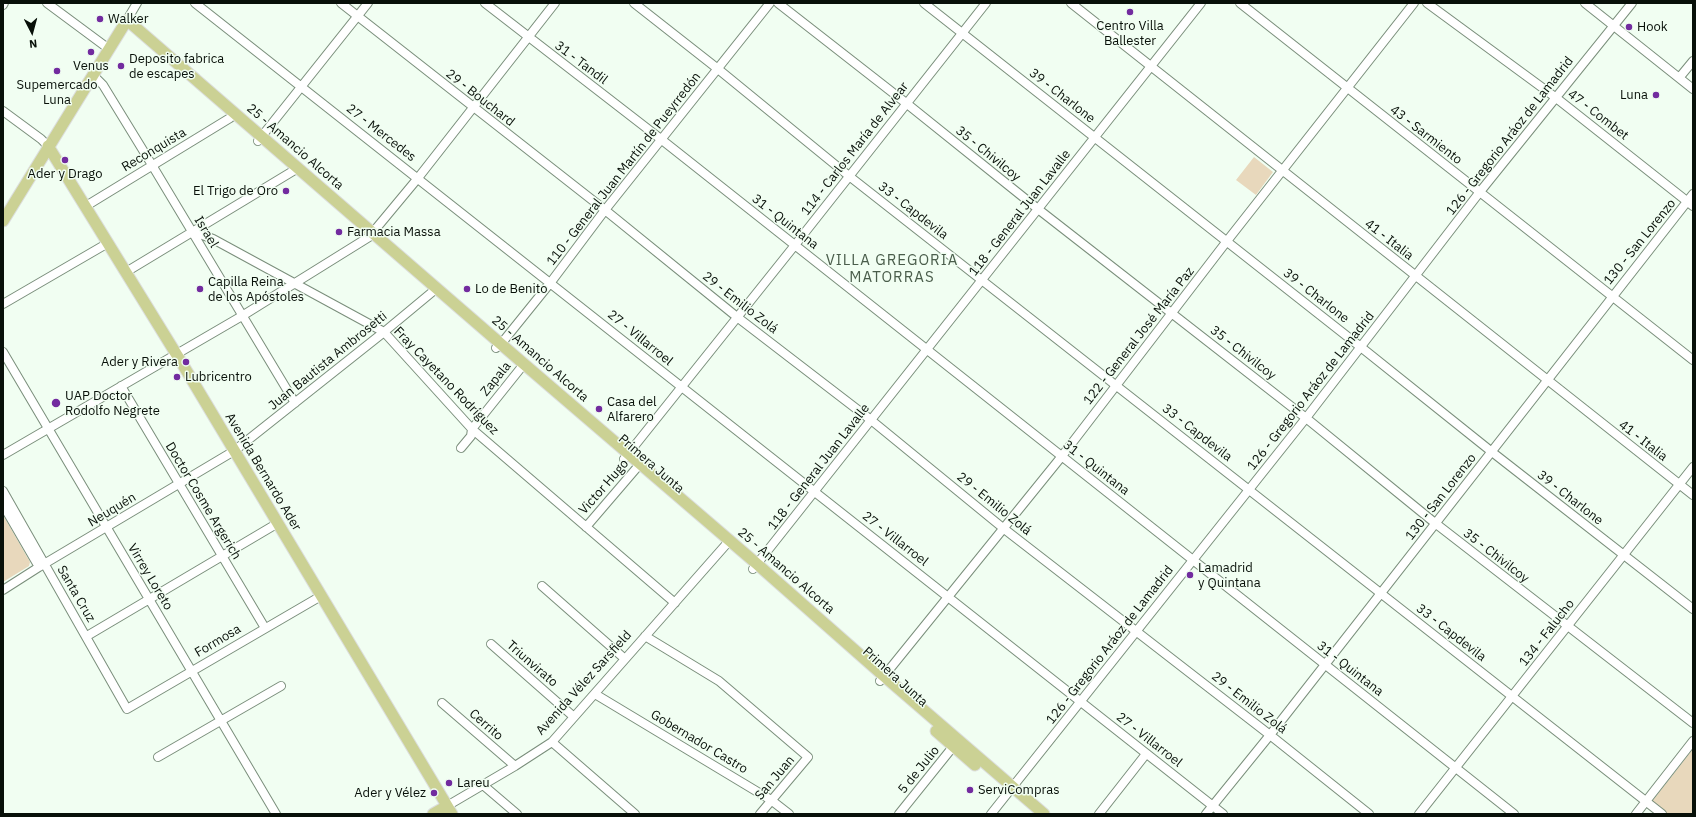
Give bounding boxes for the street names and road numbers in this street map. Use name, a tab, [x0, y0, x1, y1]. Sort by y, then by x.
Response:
street label: 31 - Tandil	[552, 38, 610, 88]
street label: 126 - Gregorio Aráoz de Lamadrid	[1443, 54, 1577, 218]
street label: 39 - Charlone	[1026, 65, 1098, 127]
street label: 29 - Bouchard	[442, 66, 518, 130]
street label: 110 - General Juan Martín de Pueyrredón	[544, 69, 704, 269]
street label: 114 - Carlos María de Alvear	[798, 79, 912, 219]
street label: 47 - Combet	[1564, 86, 1632, 144]
street label: 25 - Amancio Alcorta	[243, 101, 347, 193]
street label: 27 - Mercedes	[343, 101, 419, 165]
street label: 43 - Sarmiento	[1387, 102, 1465, 168]
street label: 35 - Chivilcoy	[952, 123, 1024, 185]
street label: Reconquista	[119, 125, 189, 175]
street label: 118 - General Juan Lavalle	[966, 147, 1074, 279]
street label: 33 - Capdevila	[875, 179, 951, 243]
street label: 31 - Quintana	[749, 191, 821, 253]
street label: 130 - San Lorenzo	[1601, 196, 1679, 288]
street label: Israel	[191, 213, 221, 251]
street label: 41 - Italia	[1362, 216, 1416, 264]
street label: 122 - General José María Paz	[1080, 264, 1198, 408]
street label: 39 - Charlone	[1280, 265, 1352, 327]
street label: 29 - Emilio Zolá	[699, 269, 781, 337]
street label: 27 - Villarroel	[604, 307, 676, 369]
street label: Juan Bautista Ambrosetti	[266, 308, 390, 414]
street label: 126 - Gregorio Aráoz de Lamadrid	[1244, 309, 1378, 473]
street label: 25 - Amancio Alcorta	[488, 313, 592, 405]
street label: 35 - Chivilcoy	[1207, 323, 1279, 383]
street label: Fray Cayetano Rodríguez	[390, 324, 502, 438]
street label: Zapala	[478, 359, 514, 399]
street label: 118 - General Juan Lavalle	[765, 401, 873, 533]
street label: 33 - Capdevila	[1159, 401, 1235, 465]
street label: Avenida Bernardo Ader	[222, 410, 304, 534]
street label: 41 - Italia	[1616, 417, 1670, 465]
street label: Primera Junta	[615, 431, 687, 497]
street label: 31 - Quintana	[1060, 437, 1132, 499]
street label: Doctor Cosme Argerich	[162, 440, 244, 562]
street label: 130 - San Lorenzo	[1402, 451, 1480, 543]
street label: Victor Hugo	[576, 456, 632, 518]
street label: 39 - Charlone	[1534, 467, 1606, 529]
street label: 29 - Emilio Zolá	[954, 469, 1034, 539]
street label: Neuquén	[85, 490, 139, 530]
street label: 27 - Villarroel	[859, 508, 931, 570]
street label: 25 - Amancio Alcorta	[734, 525, 838, 617]
street label: 35 - Chivilcoy	[1460, 526, 1532, 586]
street label: Virrey Loreto	[124, 541, 176, 613]
street label: Santa Cruz	[54, 563, 98, 625]
street label: 126 - Gregorio Aráoz de Lamadrid	[1043, 563, 1177, 727]
street label: 134 - Falucho	[1516, 596, 1578, 670]
street label: 33 - Capdevila	[1413, 601, 1489, 665]
street label: Formosa	[192, 621, 244, 661]
street label: Avenida Vélez Sarsfield	[533, 628, 635, 738]
street label: Triunvirato	[503, 638, 561, 690]
street label: 31 - Quintana	[1314, 638, 1386, 700]
street label: Primera Junta	[859, 644, 931, 710]
street label: 29 - Emilio Zolá	[1208, 669, 1290, 737]
street label: Cerrito	[466, 706, 506, 744]
street label: Gobernador Castro	[648, 707, 750, 777]
street label: 27 - Villarroel	[1113, 709, 1185, 771]
street label: 5 de Julio	[895, 743, 943, 797]
street label: San Juan	[752, 753, 798, 803]

